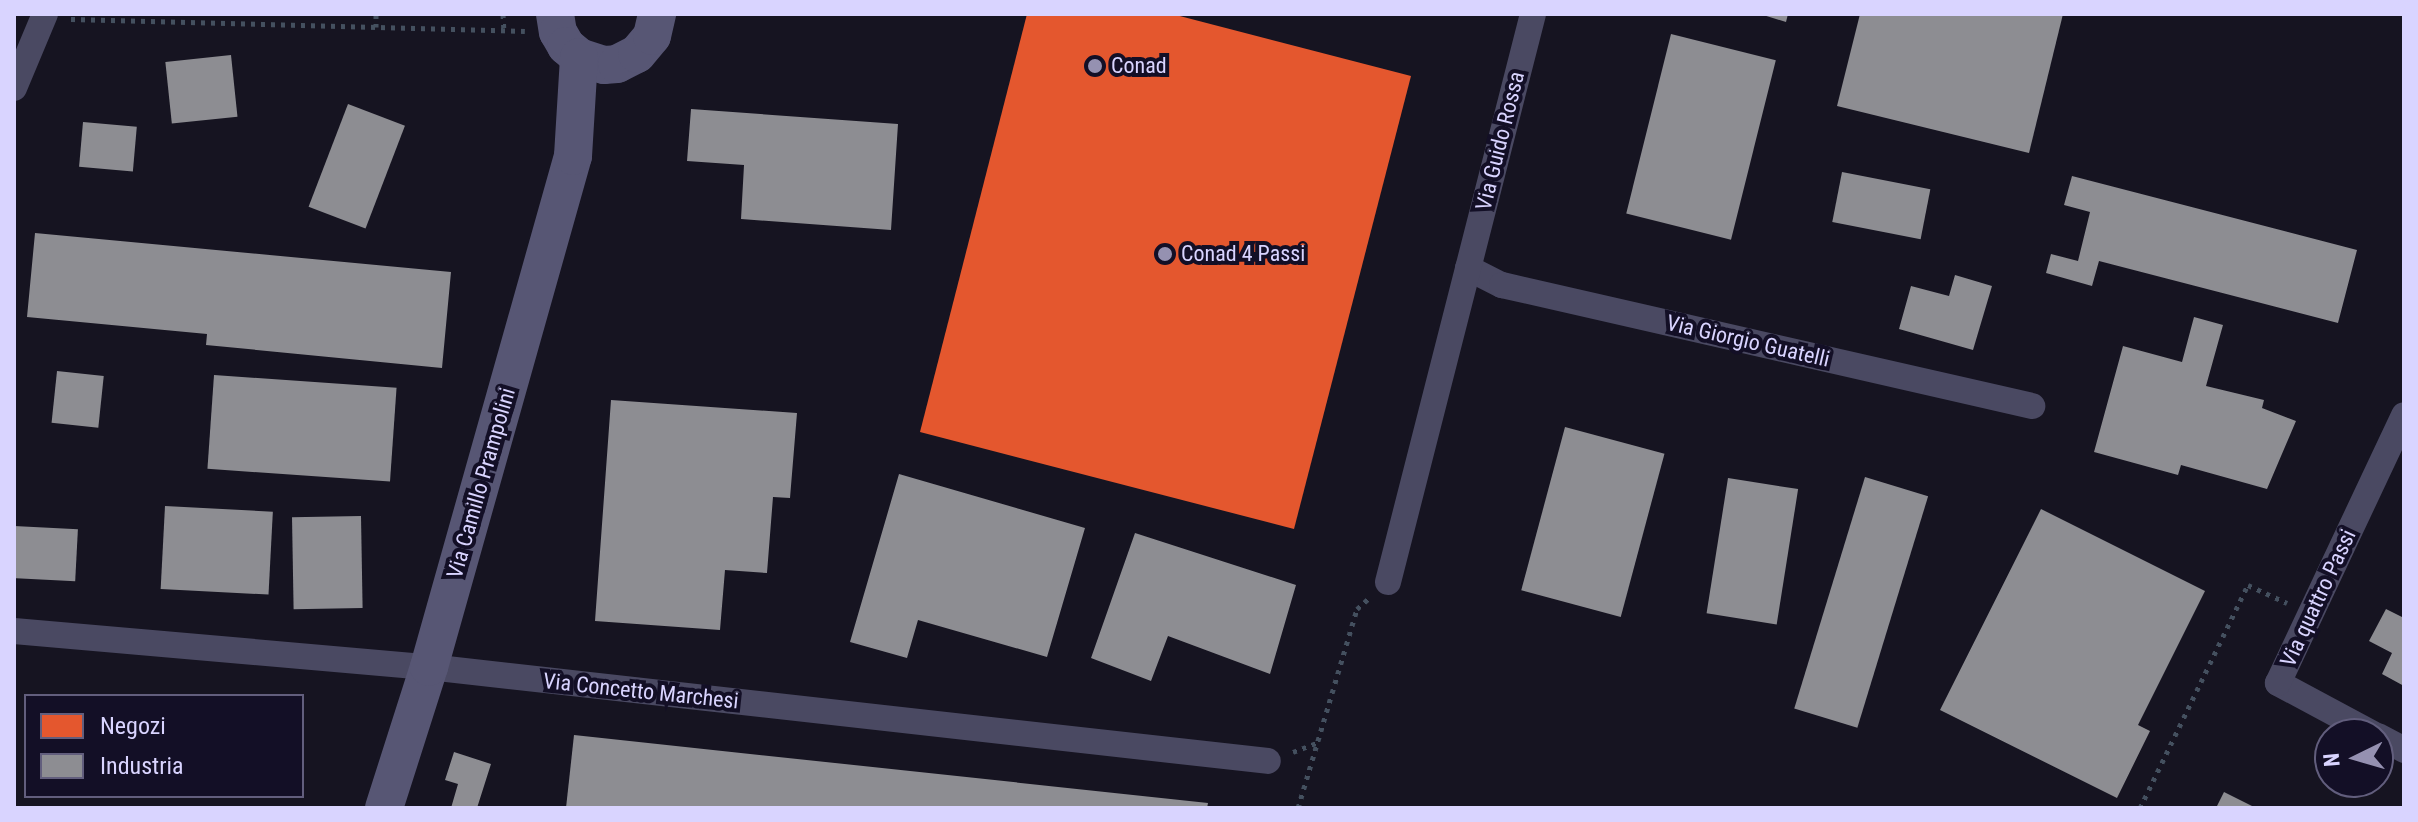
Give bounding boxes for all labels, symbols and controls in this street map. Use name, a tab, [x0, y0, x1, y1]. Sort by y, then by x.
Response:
place label: Conad	[1111, 53, 1167, 79]
marker: Conad	[1086, 57, 1104, 75]
street label: Via Guido Rossa	[1470, 69, 1530, 213]
place label: Conad 4 Passi	[1181, 241, 1305, 267]
marker: Conad 4 Passi	[1156, 245, 1174, 263]
street label: Via Giorgio Guatelli	[1664, 309, 1832, 373]
street label: Via Camillo Prampolini	[441, 385, 521, 581]
street label: Via quattro Passi	[2275, 525, 2361, 671]
street label: Via Concetto Marchesi	[542, 668, 740, 714]
legend	[24, 694, 304, 798]
text: Negozi	[100, 712, 166, 740]
north arrow	[2314, 718, 2394, 798]
text: Industria	[100, 752, 184, 780]
text: N	[2319, 752, 2345, 768]

